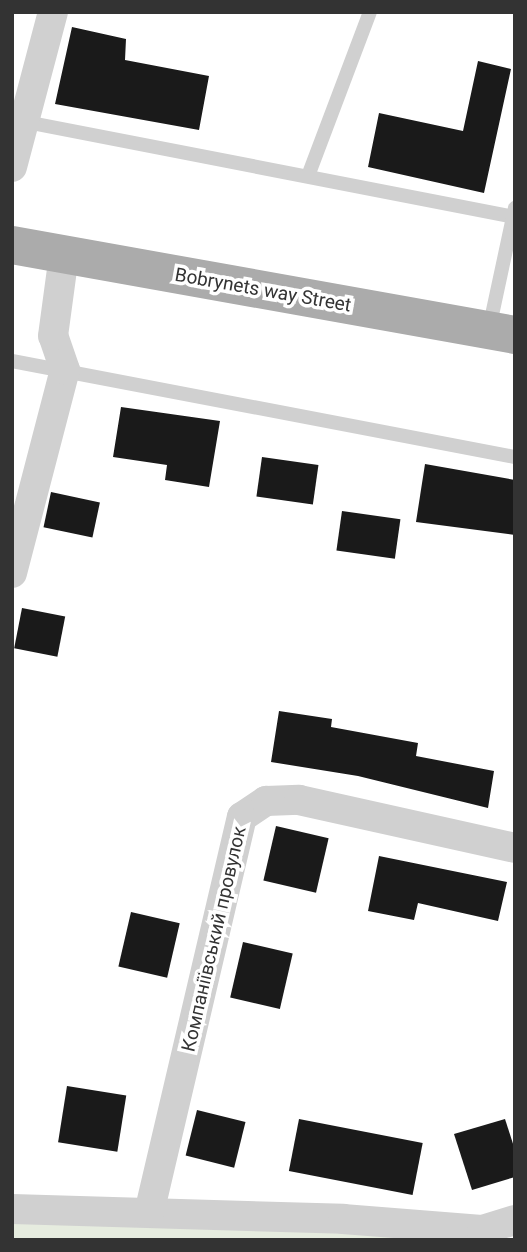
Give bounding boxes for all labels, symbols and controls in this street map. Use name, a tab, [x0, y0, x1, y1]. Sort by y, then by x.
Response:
street label: Bobrynets way Street	[173, 263, 353, 317]
street label: Компаніївський провулок	[177, 824, 251, 1054]

